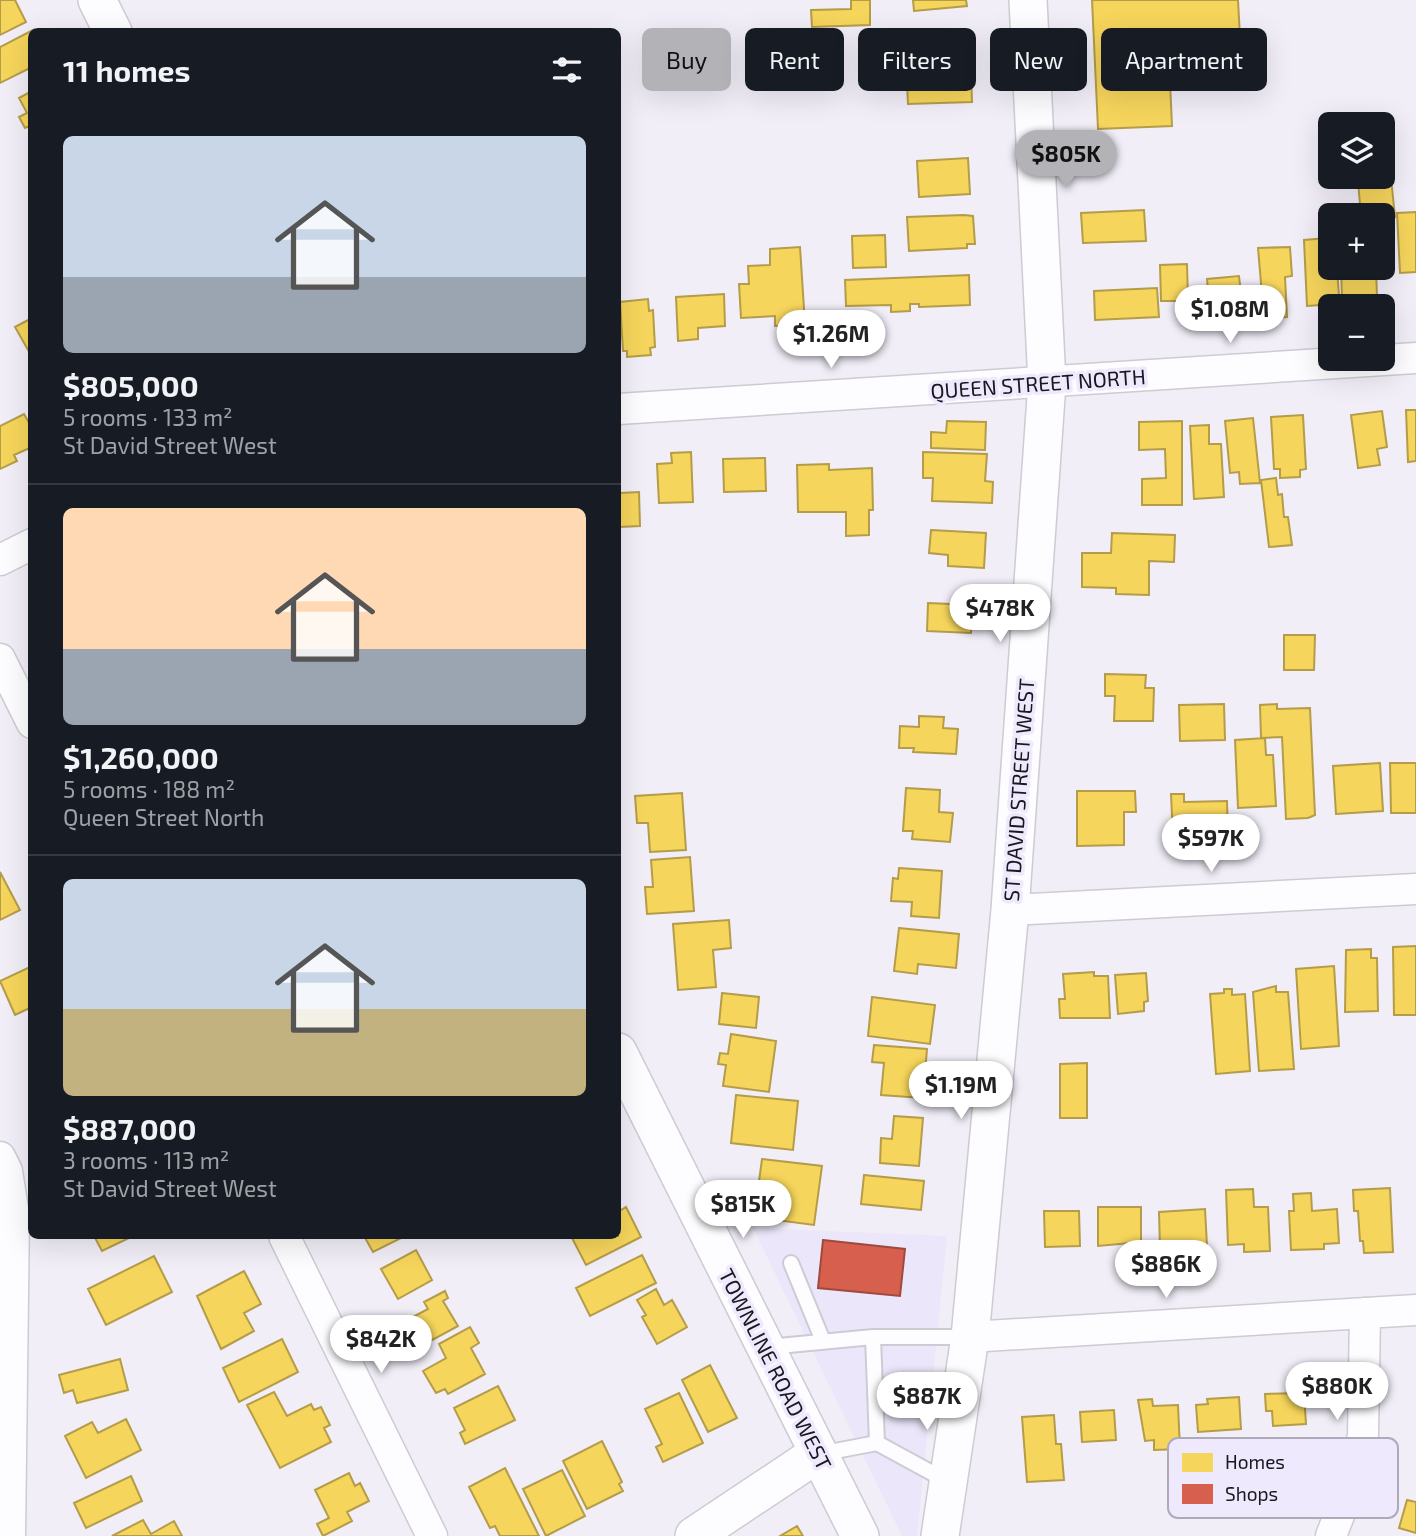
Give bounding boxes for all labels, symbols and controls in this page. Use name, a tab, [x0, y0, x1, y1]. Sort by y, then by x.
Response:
chip: Buy	[642, 28, 731, 91]
chip: Rent	[745, 28, 844, 91]
chip: Filters	[858, 28, 976, 91]
chip: New	[990, 28, 1087, 91]
chip: Apartment	[1101, 28, 1267, 91]
icon: filters	[548, 51, 586, 89]
text: 11 homes	[63, 52, 190, 88]
map controls	[1318, 112, 1395, 371]
button: layers	[1318, 112, 1395, 189]
pin: $805K	[1017, 130, 1115, 190]
text: $805K	[1031, 139, 1101, 167]
icon: home	[262, 182, 388, 308]
button: +	[1318, 203, 1395, 280]
pin: $1.08M	[1173, 286, 1287, 345]
text: $1.08M	[1191, 294, 1269, 322]
button: −	[1318, 294, 1395, 371]
pin: $1.26M	[774, 310, 888, 370]
text: $1.26M	[793, 319, 869, 347]
street label: QUEEN STREET NORTH	[930, 363, 1147, 404]
text: $805,000	[63, 367, 199, 403]
text: 5 rooms · 133 m²	[63, 403, 233, 431]
text: St David Street West	[63, 431, 277, 459]
icon: home	[262, 554, 388, 680]
pin: $478K	[951, 584, 1049, 644]
text: $478K	[965, 593, 1035, 621]
street label: ST DAVID STREET WEST	[998, 678, 1038, 902]
text: $1,260,000	[63, 739, 219, 775]
text: 5 rooms · 188 m²	[63, 775, 235, 803]
text: Queen Street North	[63, 803, 264, 831]
pin: $597K	[1162, 814, 1260, 874]
text: $597K	[1178, 823, 1244, 851]
icon: home	[262, 925, 388, 1051]
pin: $1.19M	[904, 1062, 1018, 1121]
text: $1.19M	[925, 1070, 997, 1098]
text: $887,000	[63, 1110, 196, 1146]
text: 3 rooms · 113 m²	[63, 1146, 229, 1174]
text: St David Street West	[63, 1174, 277, 1202]
pin: $815K	[694, 1180, 792, 1240]
text: $815K	[711, 1189, 775, 1217]
pin: $886K	[1117, 1240, 1215, 1300]
text: $886K	[1131, 1249, 1201, 1277]
street label: TOWNLINE ROAD WEST	[714, 1264, 838, 1474]
pin: $842K	[332, 1316, 430, 1375]
text: $842K	[346, 1324, 416, 1352]
pin: $880K	[1288, 1362, 1386, 1422]
text: $880K	[1301, 1371, 1373, 1399]
pin: $887K	[878, 1372, 976, 1432]
text: $887K	[893, 1381, 961, 1409]
legend	[1168, 1438, 1398, 1518]
text: Homes	[1225, 1450, 1285, 1473]
text: Shops	[1225, 1482, 1278, 1505]

